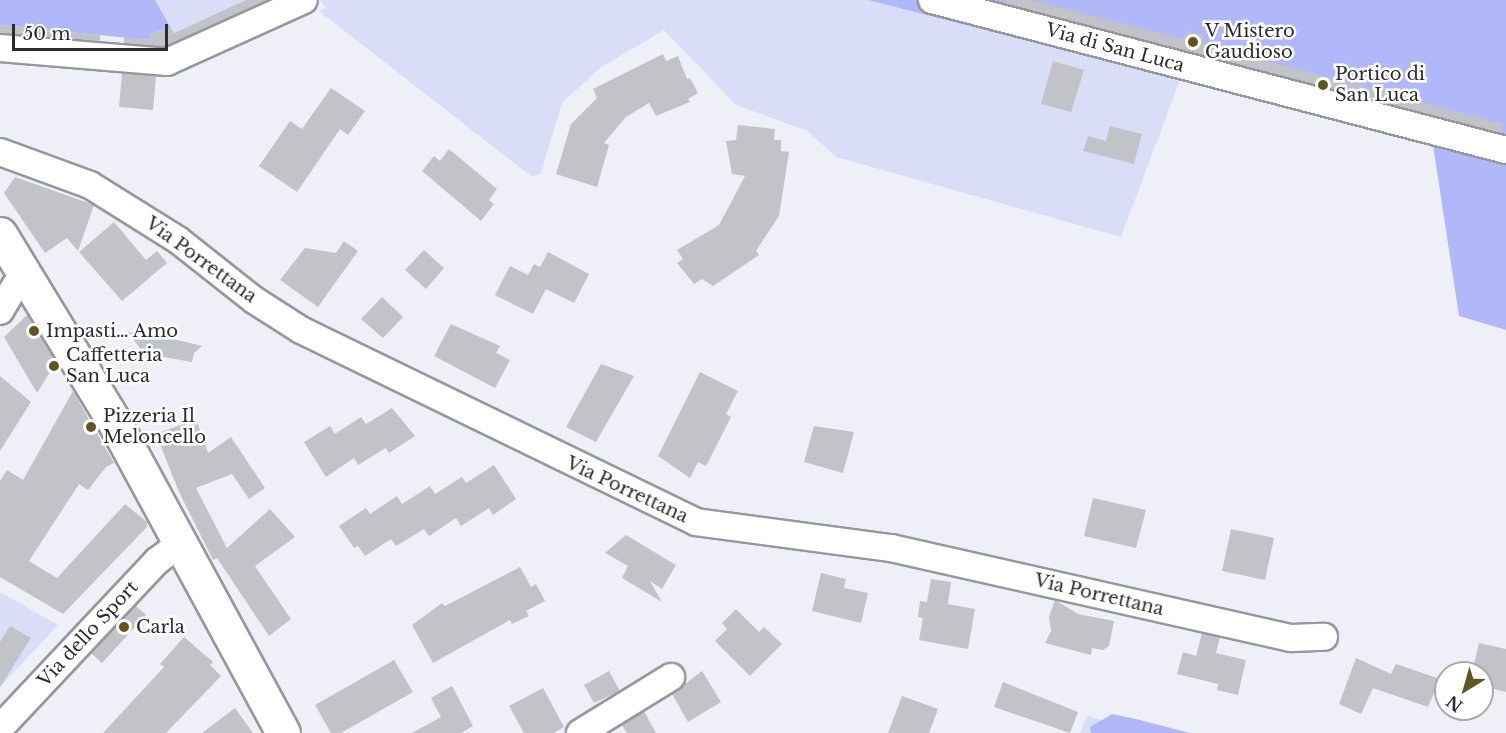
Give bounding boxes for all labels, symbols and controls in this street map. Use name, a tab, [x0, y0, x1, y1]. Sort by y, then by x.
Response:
scale bar	[15, 12, 171, 50]
street label: Via di San Luca	[1043, 19, 1187, 77]
place label: V Mistero Gaudioso	[1205, 21, 1295, 63]
text: 50 m	[23, 23, 71, 45]
marker: V Mistero Gaudioso	[1186, 35, 1200, 49]
place label: Portico di San Luca	[1335, 64, 1425, 106]
marker: Portico di San Luca	[1316, 78, 1330, 92]
street label: Via Porrettana	[141, 212, 261, 308]
place label: Impasti… Amo	[46, 320, 179, 342]
marker: Impasti… Amo	[27, 324, 41, 338]
place label: Caffetteria San Luca	[66, 345, 162, 388]
marker: Caffetteria San Luca	[47, 359, 61, 373]
place label: Pizzeria Il Meloncello	[103, 406, 206, 448]
marker: Pizzeria Il Meloncello	[84, 420, 98, 434]
street label: Via Porrettana	[563, 452, 691, 528]
street label: Via Porrettana	[1032, 570, 1166, 620]
street label: Via dello Sport	[33, 576, 143, 692]
place label: Carla	[136, 616, 185, 638]
marker: Carla	[117, 620, 131, 634]
north arrow	[1434, 661, 1494, 721]
text: N	[1442, 691, 1466, 716]

